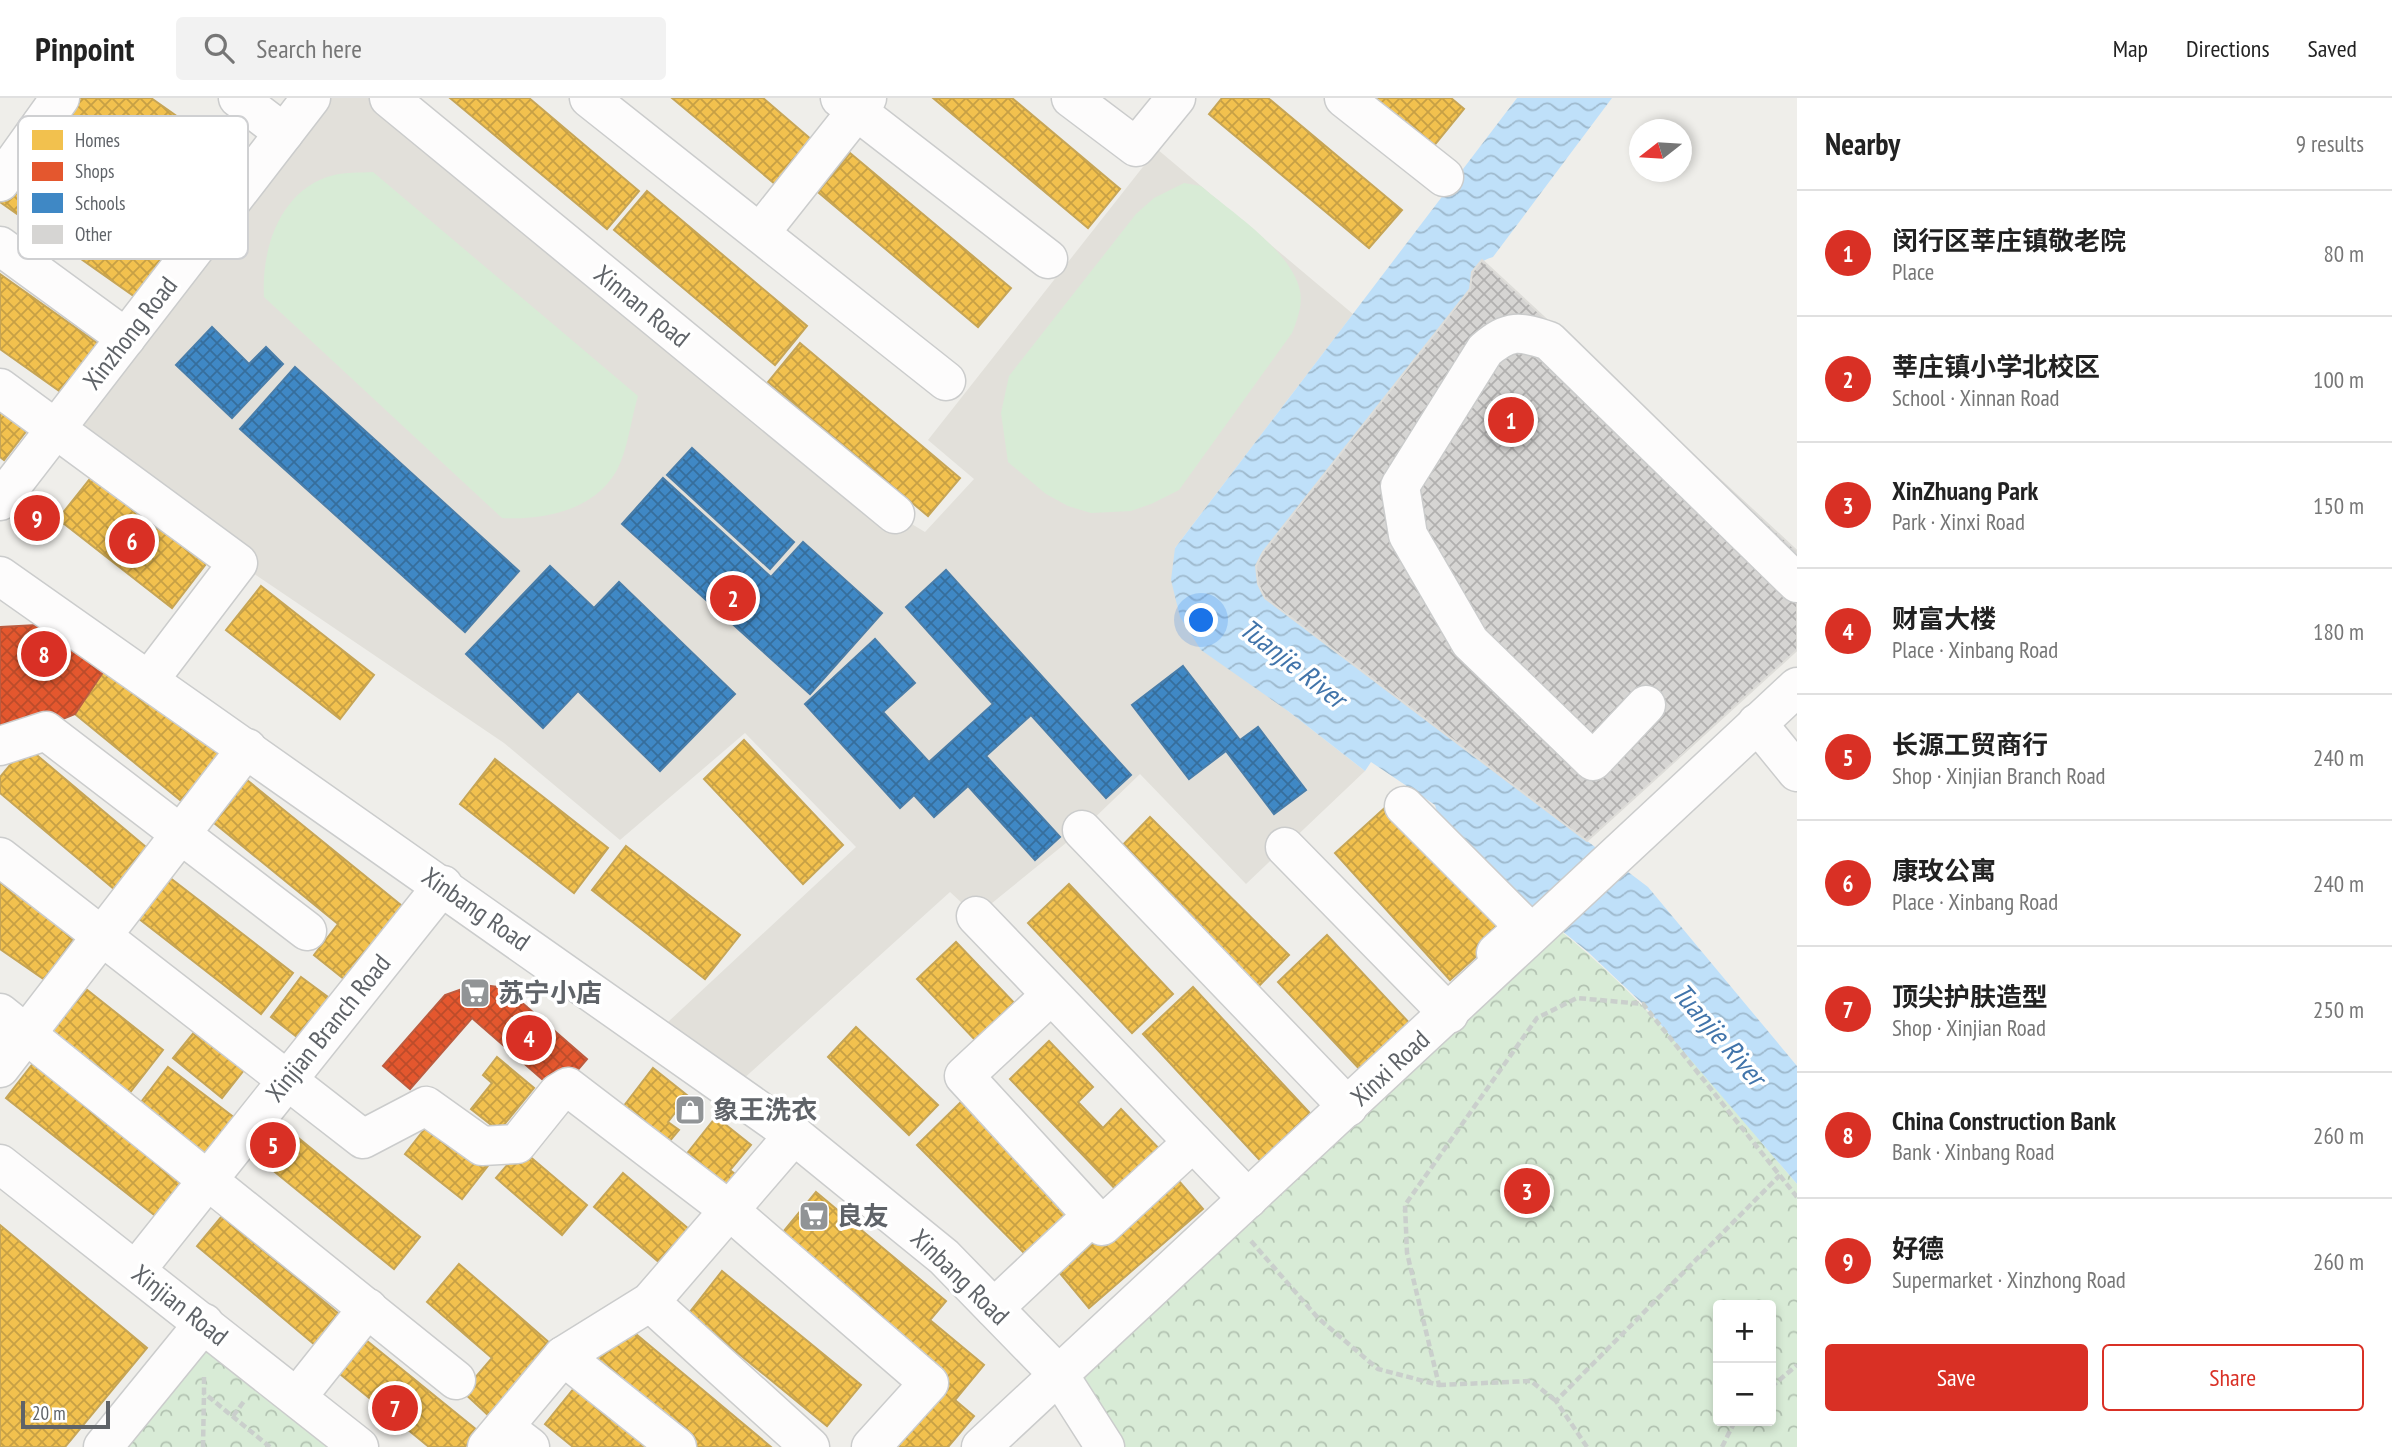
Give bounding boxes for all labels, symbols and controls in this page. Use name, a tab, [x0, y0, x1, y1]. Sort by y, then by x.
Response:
search box	[176, 17, 666, 80]
text: Pinpoint	[35, 27, 134, 70]
icon: search	[200, 29, 238, 67]
text: Search here	[256, 32, 362, 65]
text: Map	[2113, 33, 2148, 64]
text: Directions	[2186, 33, 2270, 64]
text: Saved	[2308, 33, 2357, 64]
legend	[18, 116, 248, 259]
north arrow	[1629, 119, 1692, 182]
text: Nearby	[1825, 124, 1900, 163]
text: Homes	[75, 128, 120, 152]
text: 9 results	[2296, 129, 2364, 158]
text: Shops	[75, 159, 114, 183]
text: Schools	[75, 191, 126, 215]
text: Other	[75, 222, 113, 246]
text: 闵行区莘庄镇敬老院	[1892, 224, 2126, 257]
text: 1	[1843, 239, 1854, 268]
text: 80 m	[2323, 239, 2364, 268]
street label: Xinnan Road	[588, 257, 697, 354]
text: Place	[1892, 257, 1934, 286]
street label: Xinzhong Road	[75, 269, 184, 396]
text: 莘庄镇小学北校区	[1892, 350, 2100, 383]
text: 2	[1843, 365, 1854, 394]
text: 100 m	[2313, 365, 2364, 394]
text: School · Xinnan Road	[1892, 383, 2060, 412]
pin: 1	[1488, 394, 1534, 446]
text: XinZhuang Park	[1892, 474, 2038, 507]
text: 3	[1843, 491, 1854, 520]
text: 150 m	[2313, 491, 2364, 520]
pin: 9	[14, 492, 60, 544]
text: Park · Xinxi Road	[1892, 507, 2025, 536]
pin: 6	[109, 515, 155, 567]
pin: 2	[710, 572, 756, 624]
text: 财富大楼	[1892, 602, 1996, 635]
your location	[1184, 603, 1218, 637]
water label: Tuanjie River	[1233, 610, 1357, 718]
text: 4	[1843, 617, 1854, 646]
text: 180 m	[2313, 617, 2364, 646]
pin: 8	[21, 628, 67, 680]
text: Place · Xinbang Road	[1892, 635, 2058, 664]
text: 长源工贸商行	[1892, 728, 2048, 761]
text: 5	[1843, 743, 1854, 772]
text: 240 m	[2313, 743, 2364, 772]
text: Shop · Xinjian Branch Road	[1892, 761, 2106, 790]
text: 康玫公寓	[1892, 854, 1996, 887]
street label: Xinbang Road	[416, 859, 537, 958]
text: 6	[1843, 869, 1854, 898]
text: 240 m	[2313, 869, 2364, 898]
text: Place · Xinbang Road	[1892, 887, 2058, 916]
street label: Xinjian Branch Road	[258, 947, 397, 1108]
water label: Tuanjie River	[1664, 974, 1777, 1096]
supermarket icon: 苏宁小店	[458, 976, 492, 1010]
place label: 苏宁小店	[498, 976, 602, 1009]
text: 顶尖护肤造型	[1892, 980, 2048, 1013]
text: 7	[1843, 995, 1854, 1024]
text: 250 m	[2313, 995, 2364, 1024]
pin: 4	[506, 1012, 552, 1064]
text: Shop · Xinjian Road	[1892, 1013, 2046, 1042]
street label: Xinxi Road	[1343, 1023, 1436, 1113]
shop icon: 象王洗衣	[673, 1093, 707, 1127]
place label: 象王洗衣	[713, 1093, 817, 1126]
text: China Construction Bank	[1892, 1104, 2116, 1137]
pin: 5	[250, 1119, 296, 1171]
text: 8	[1843, 1121, 1854, 1150]
text: 260 m	[2313, 1121, 2364, 1150]
text: Bank · Xinbang Road	[1892, 1137, 2055, 1166]
pin: 3	[1504, 1165, 1550, 1217]
supermarket icon: 良友	[797, 1199, 831, 1233]
place label: 良友	[837, 1199, 889, 1232]
street label: Xinbang Road	[904, 1222, 1017, 1332]
text: 好德	[1892, 1232, 1944, 1265]
text: 9	[1843, 1247, 1854, 1276]
text: 260 m	[2313, 1247, 2364, 1276]
street label: Xinjian Road	[126, 1257, 235, 1352]
text: Supermarket · Xinzhong Road	[1892, 1265, 2126, 1294]
map controls	[1713, 1300, 1776, 1426]
button: +	[1713, 1300, 1776, 1363]
button: Save	[1825, 1344, 2088, 1411]
button: Share	[2102, 1344, 2364, 1411]
button: −	[1713, 1363, 1776, 1426]
pin: 7	[372, 1382, 418, 1434]
scale bar	[21, 1398, 110, 1430]
text: 20 m	[32, 1401, 66, 1425]

